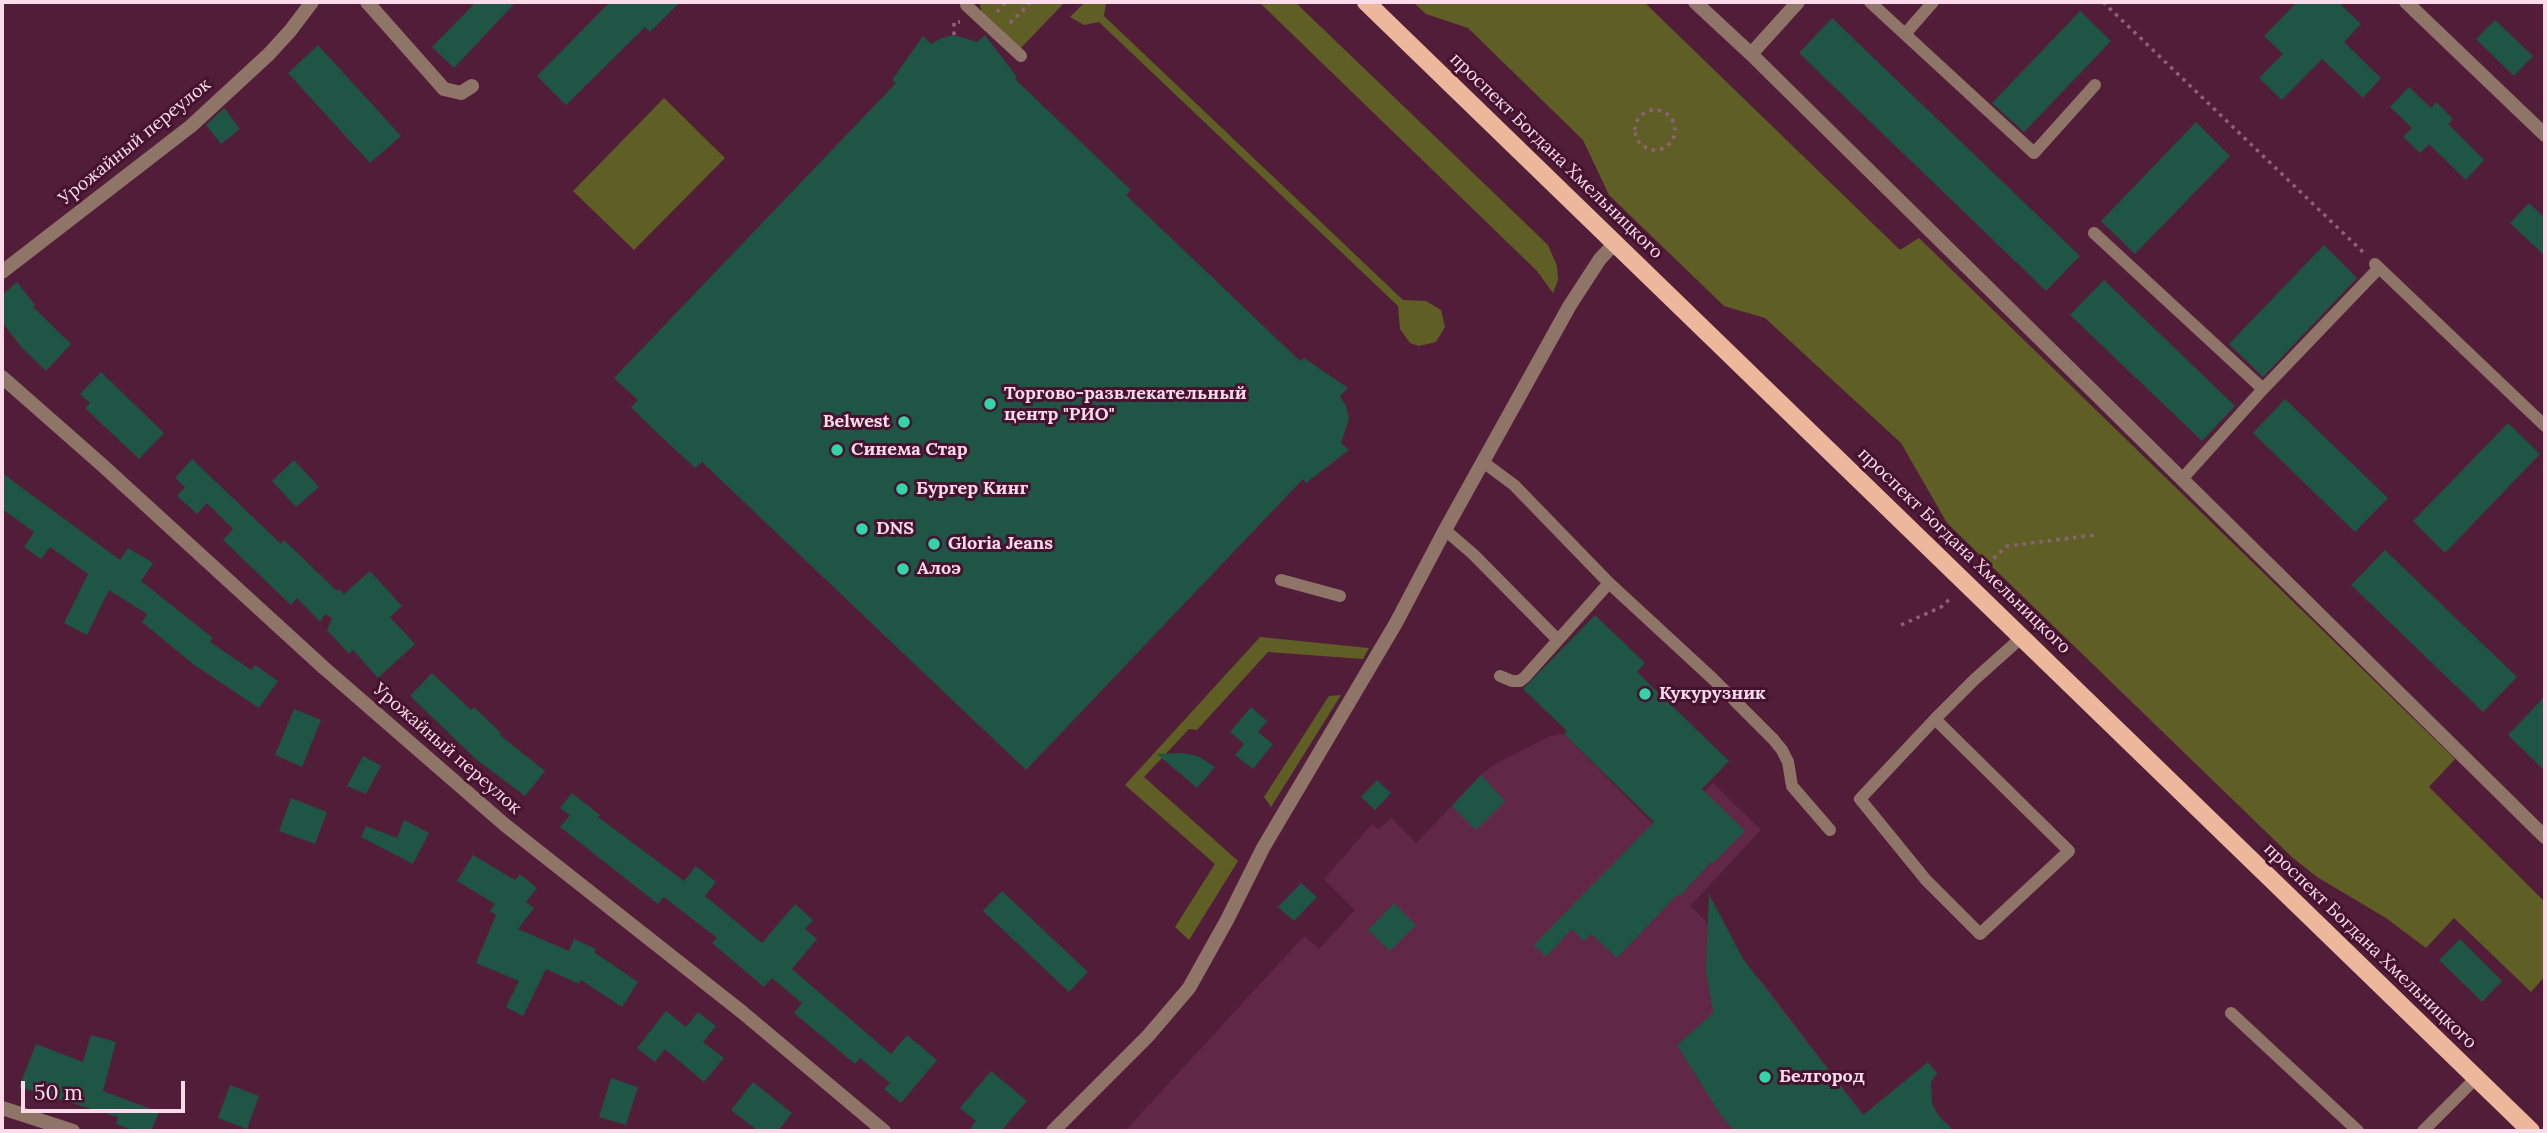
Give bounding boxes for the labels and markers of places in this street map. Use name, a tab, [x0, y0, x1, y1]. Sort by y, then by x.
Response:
place label: Торгово-развлекательный центр "РИО"	[1004, 383, 1247, 426]
marker: Торгово-развлекательный центр "РИО"	[982, 396, 998, 412]
place label: Belwest	[823, 411, 890, 433]
marker: Belwest	[896, 414, 912, 430]
place label: Синема Стар	[851, 439, 968, 461]
marker: Синема Стар	[829, 442, 845, 458]
place label: Бургер Кинг	[916, 478, 1028, 500]
marker: Бургер Кинг	[894, 481, 910, 497]
place label: DNS	[876, 518, 914, 540]
marker: DNS	[854, 521, 870, 537]
place label: Gloria Jeans	[948, 533, 1053, 555]
marker: Gloria Jeans	[926, 536, 942, 552]
place label: Алоэ	[917, 558, 961, 580]
marker: Алоэ	[895, 561, 911, 577]
place label: Кукурузник	[1659, 683, 1766, 705]
marker: Кукурузник	[1637, 686, 1653, 702]
place label: Белгород	[1779, 1066, 1865, 1088]
marker: Белгород	[1757, 1069, 1773, 1085]

